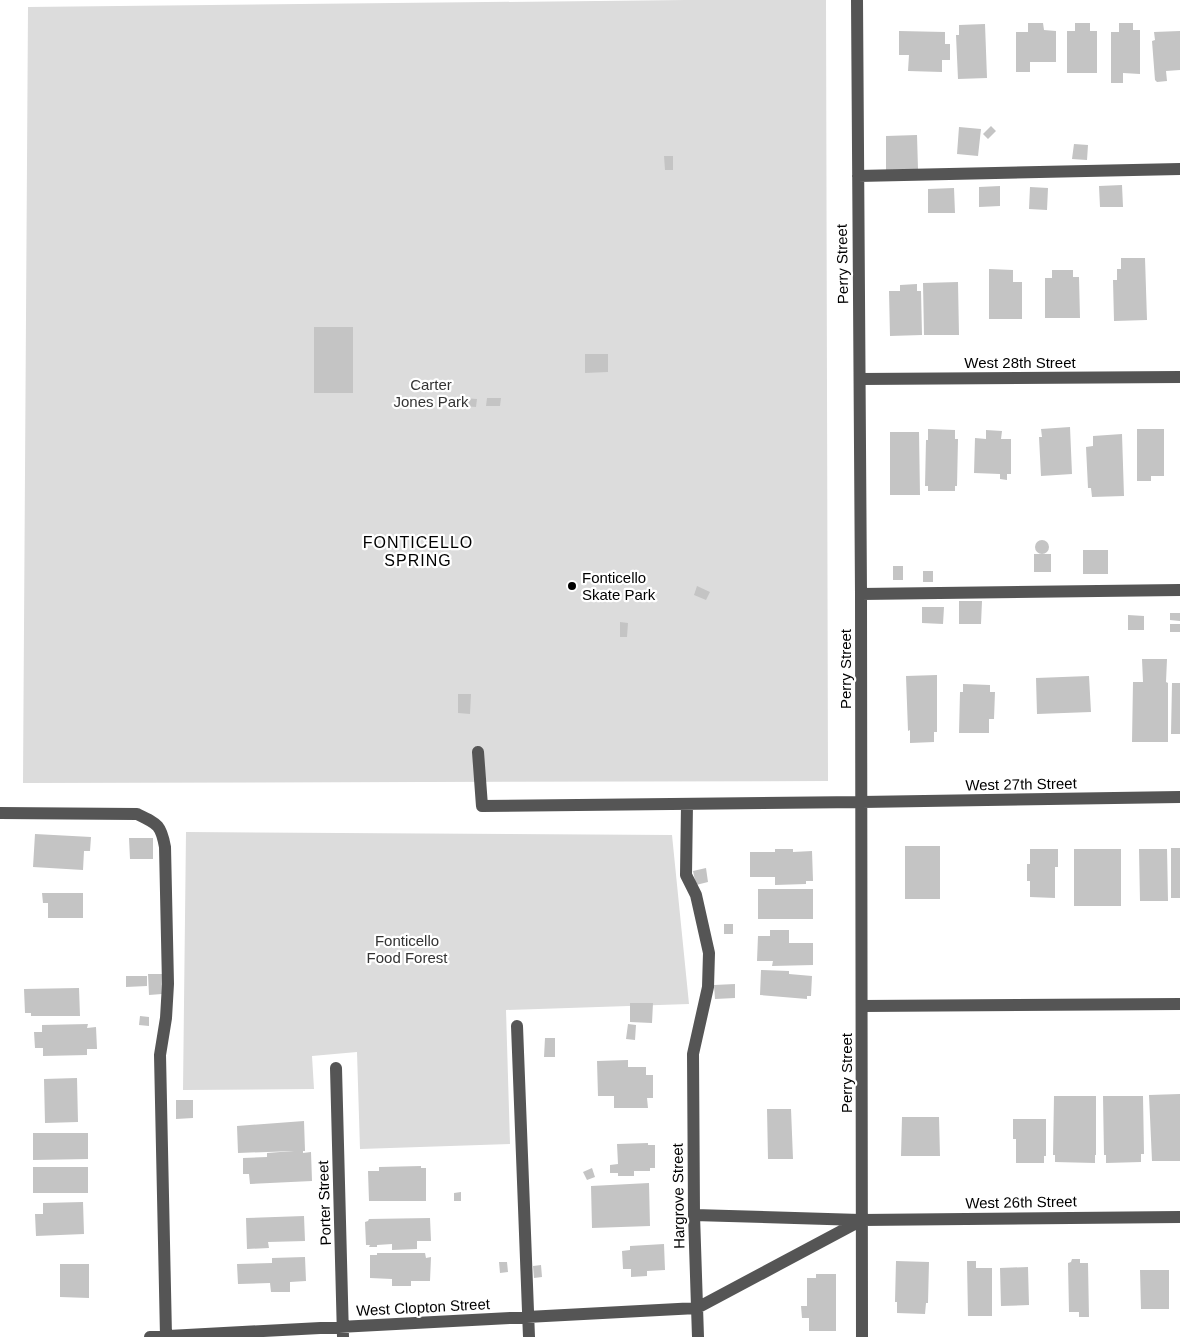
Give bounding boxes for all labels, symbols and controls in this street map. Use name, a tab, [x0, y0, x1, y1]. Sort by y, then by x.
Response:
street label: Perry Street	[833, 223, 851, 304]
street label: West 28th Street	[964, 354, 1077, 371]
park label: Carter Jones Park	[393, 376, 469, 410]
district label: FONTICELLO SPRING	[363, 534, 473, 569]
place label: Fonticello Skate Park	[582, 569, 656, 603]
marker: Fonticello Skate Park	[566, 580, 578, 592]
street label: Perry Street	[837, 628, 854, 709]
street label: West 27th Street	[965, 775, 1078, 793]
park label: Fonticello Food Forest	[367, 932, 448, 966]
street label: Perry Street	[838, 1032, 855, 1113]
street label: Hargrove Street	[669, 1142, 687, 1249]
street label: Porter Street	[314, 1159, 334, 1246]
street label: West 26th Street	[965, 1193, 1078, 1211]
street label: West Clopton Street	[356, 1295, 491, 1319]

